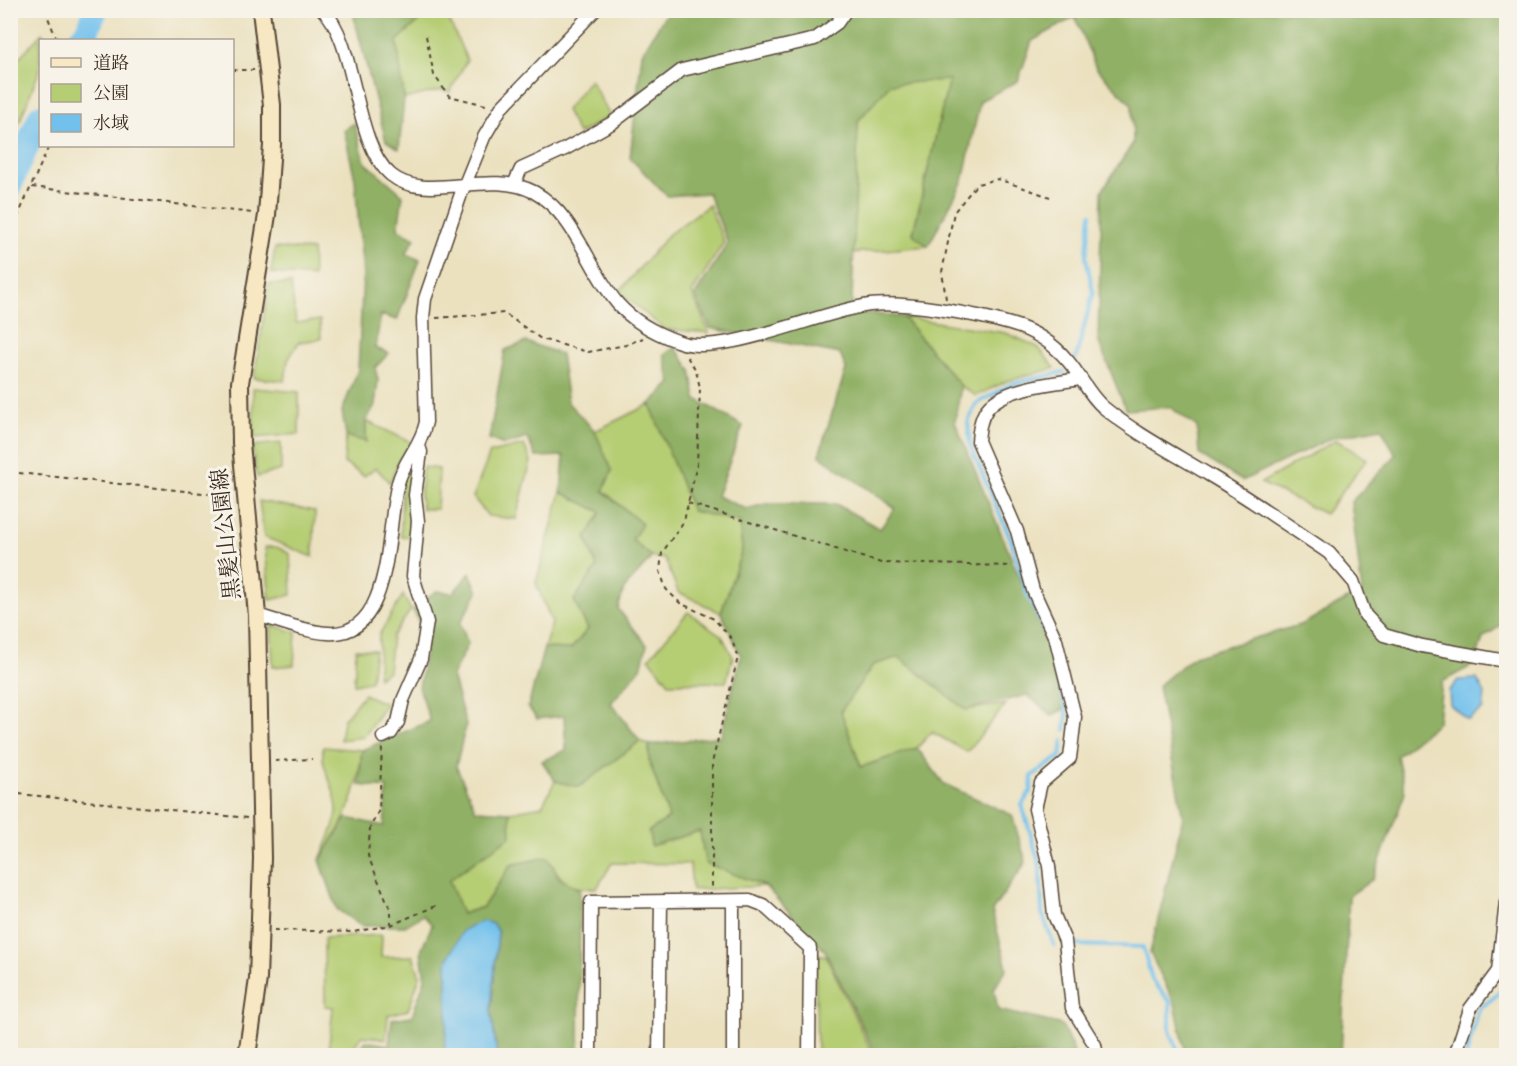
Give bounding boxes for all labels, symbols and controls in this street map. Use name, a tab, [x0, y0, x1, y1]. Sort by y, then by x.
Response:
legend	[39, 39, 234, 147]
text: 道路	[93, 53, 129, 76]
text: 公園	[93, 83, 129, 106]
text: 水域	[93, 113, 129, 136]
street label: 黒髪山公園線	[206, 467, 248, 601]

